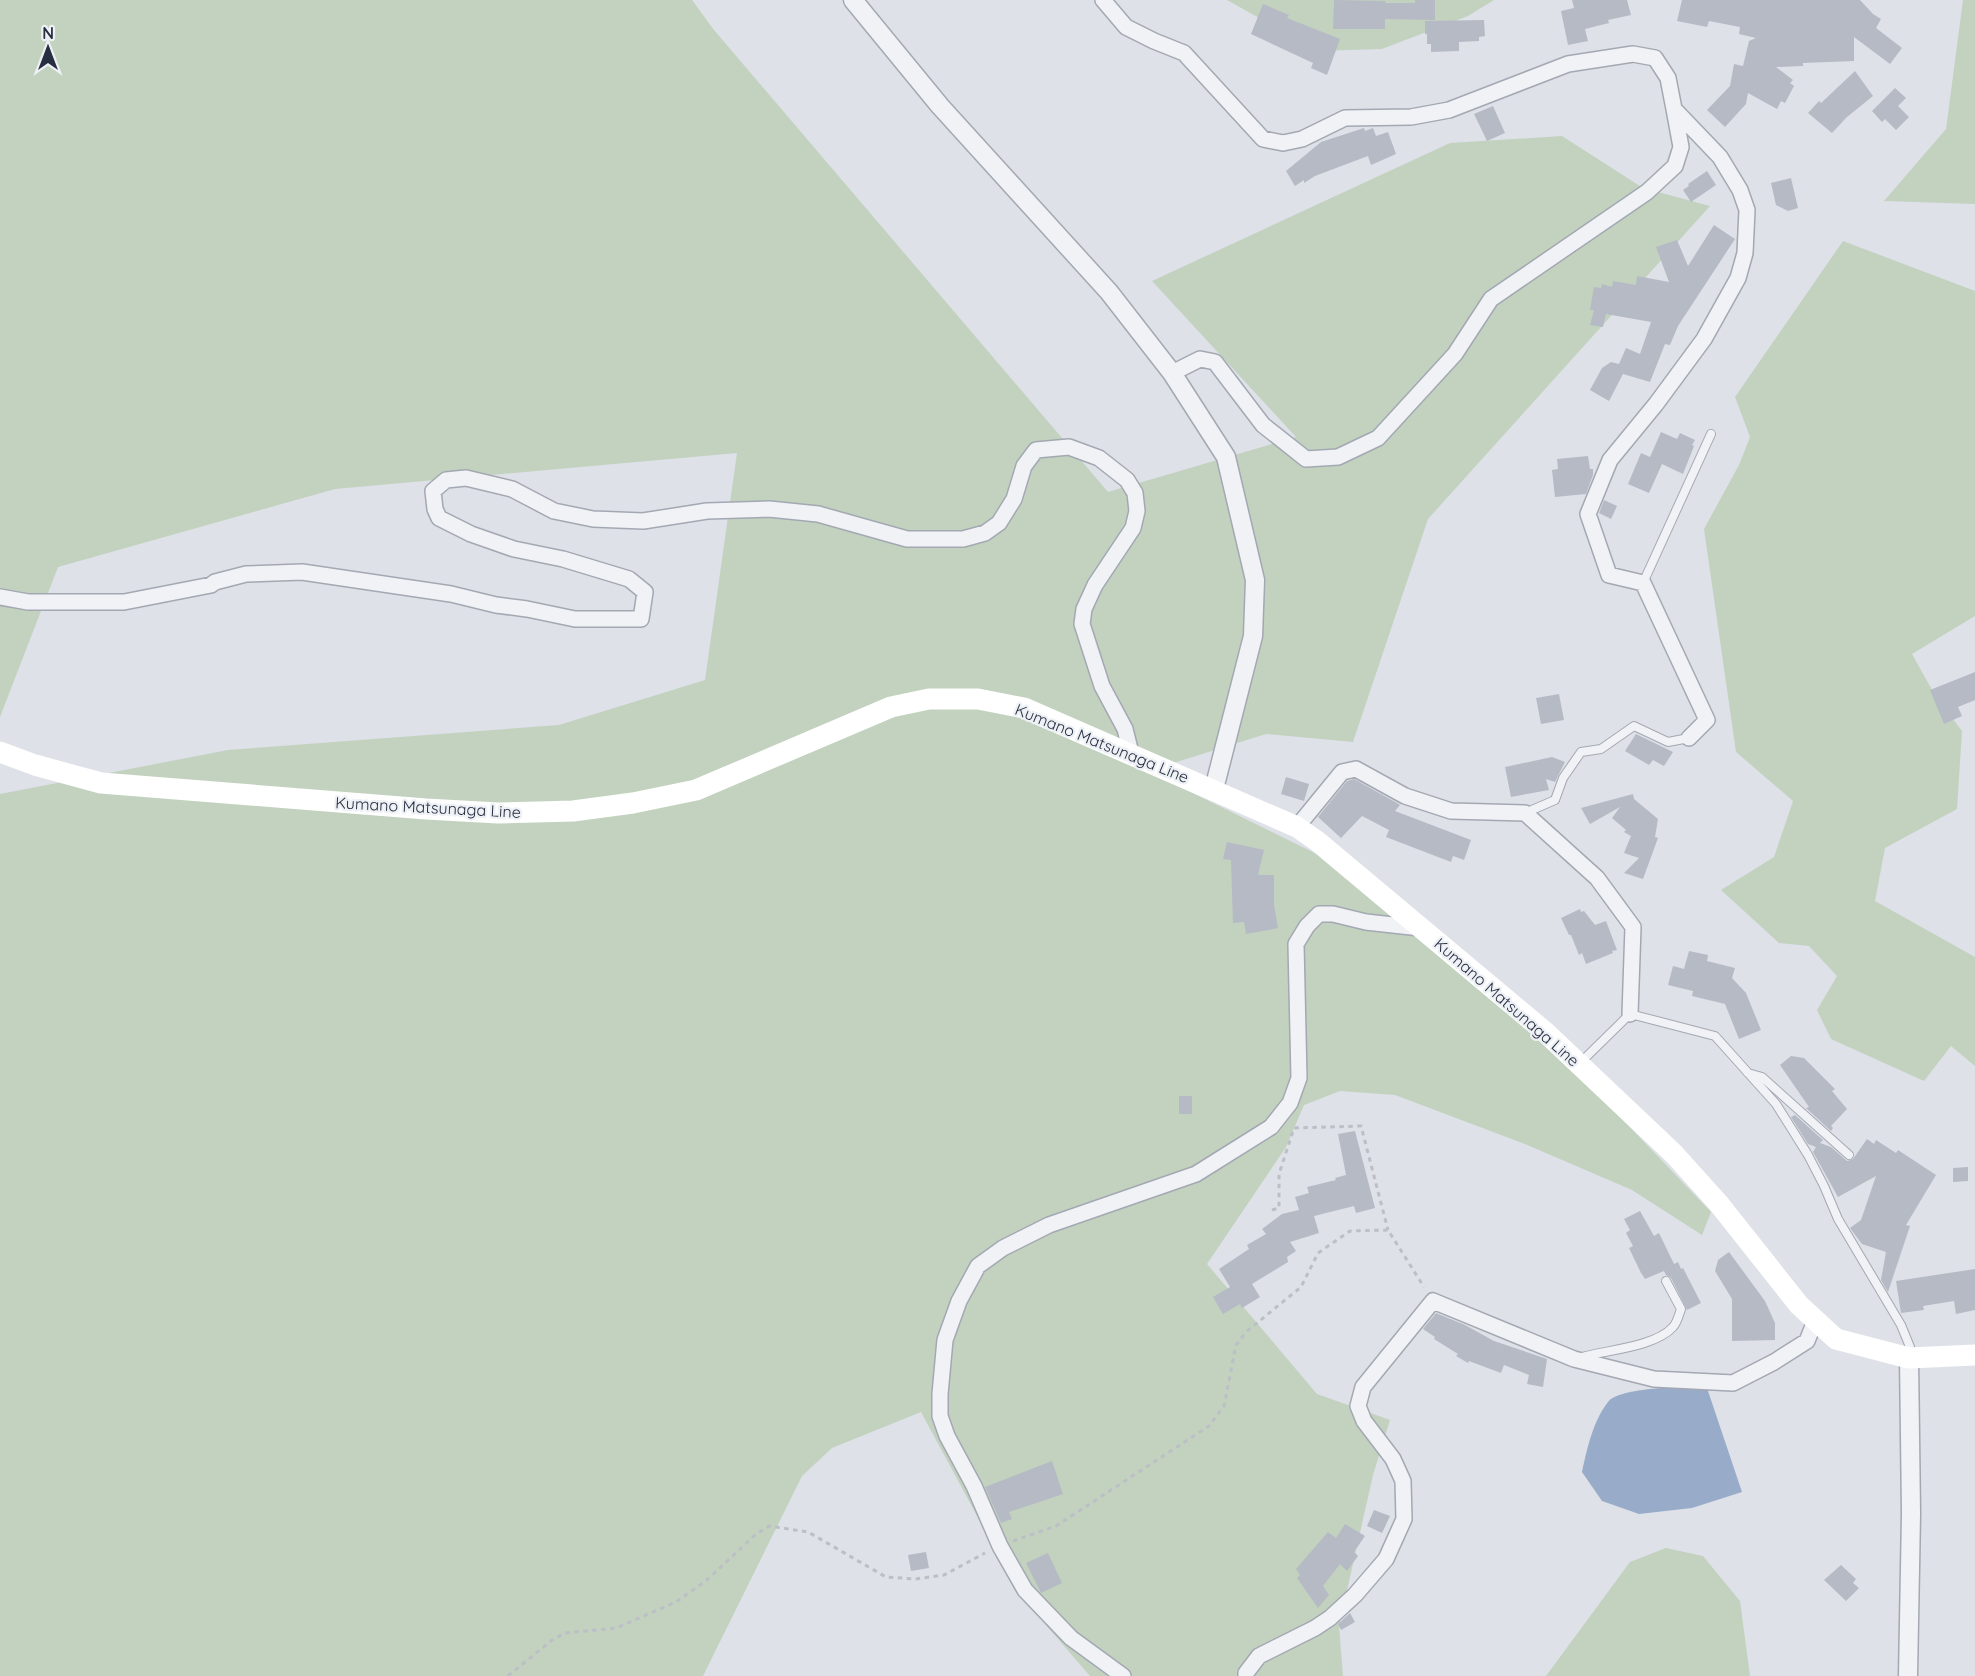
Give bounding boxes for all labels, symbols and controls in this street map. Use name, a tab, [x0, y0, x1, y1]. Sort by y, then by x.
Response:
north arrow	[18, 18, 78, 78]
text: N	[42, 23, 54, 43]
street label: Kumano Matsunaga Line	[1012, 699, 1192, 787]
street label: Kumano Matsunaga Line	[335, 792, 521, 822]
street label: Kumano Matsunaga Line	[1430, 934, 1584, 1070]

